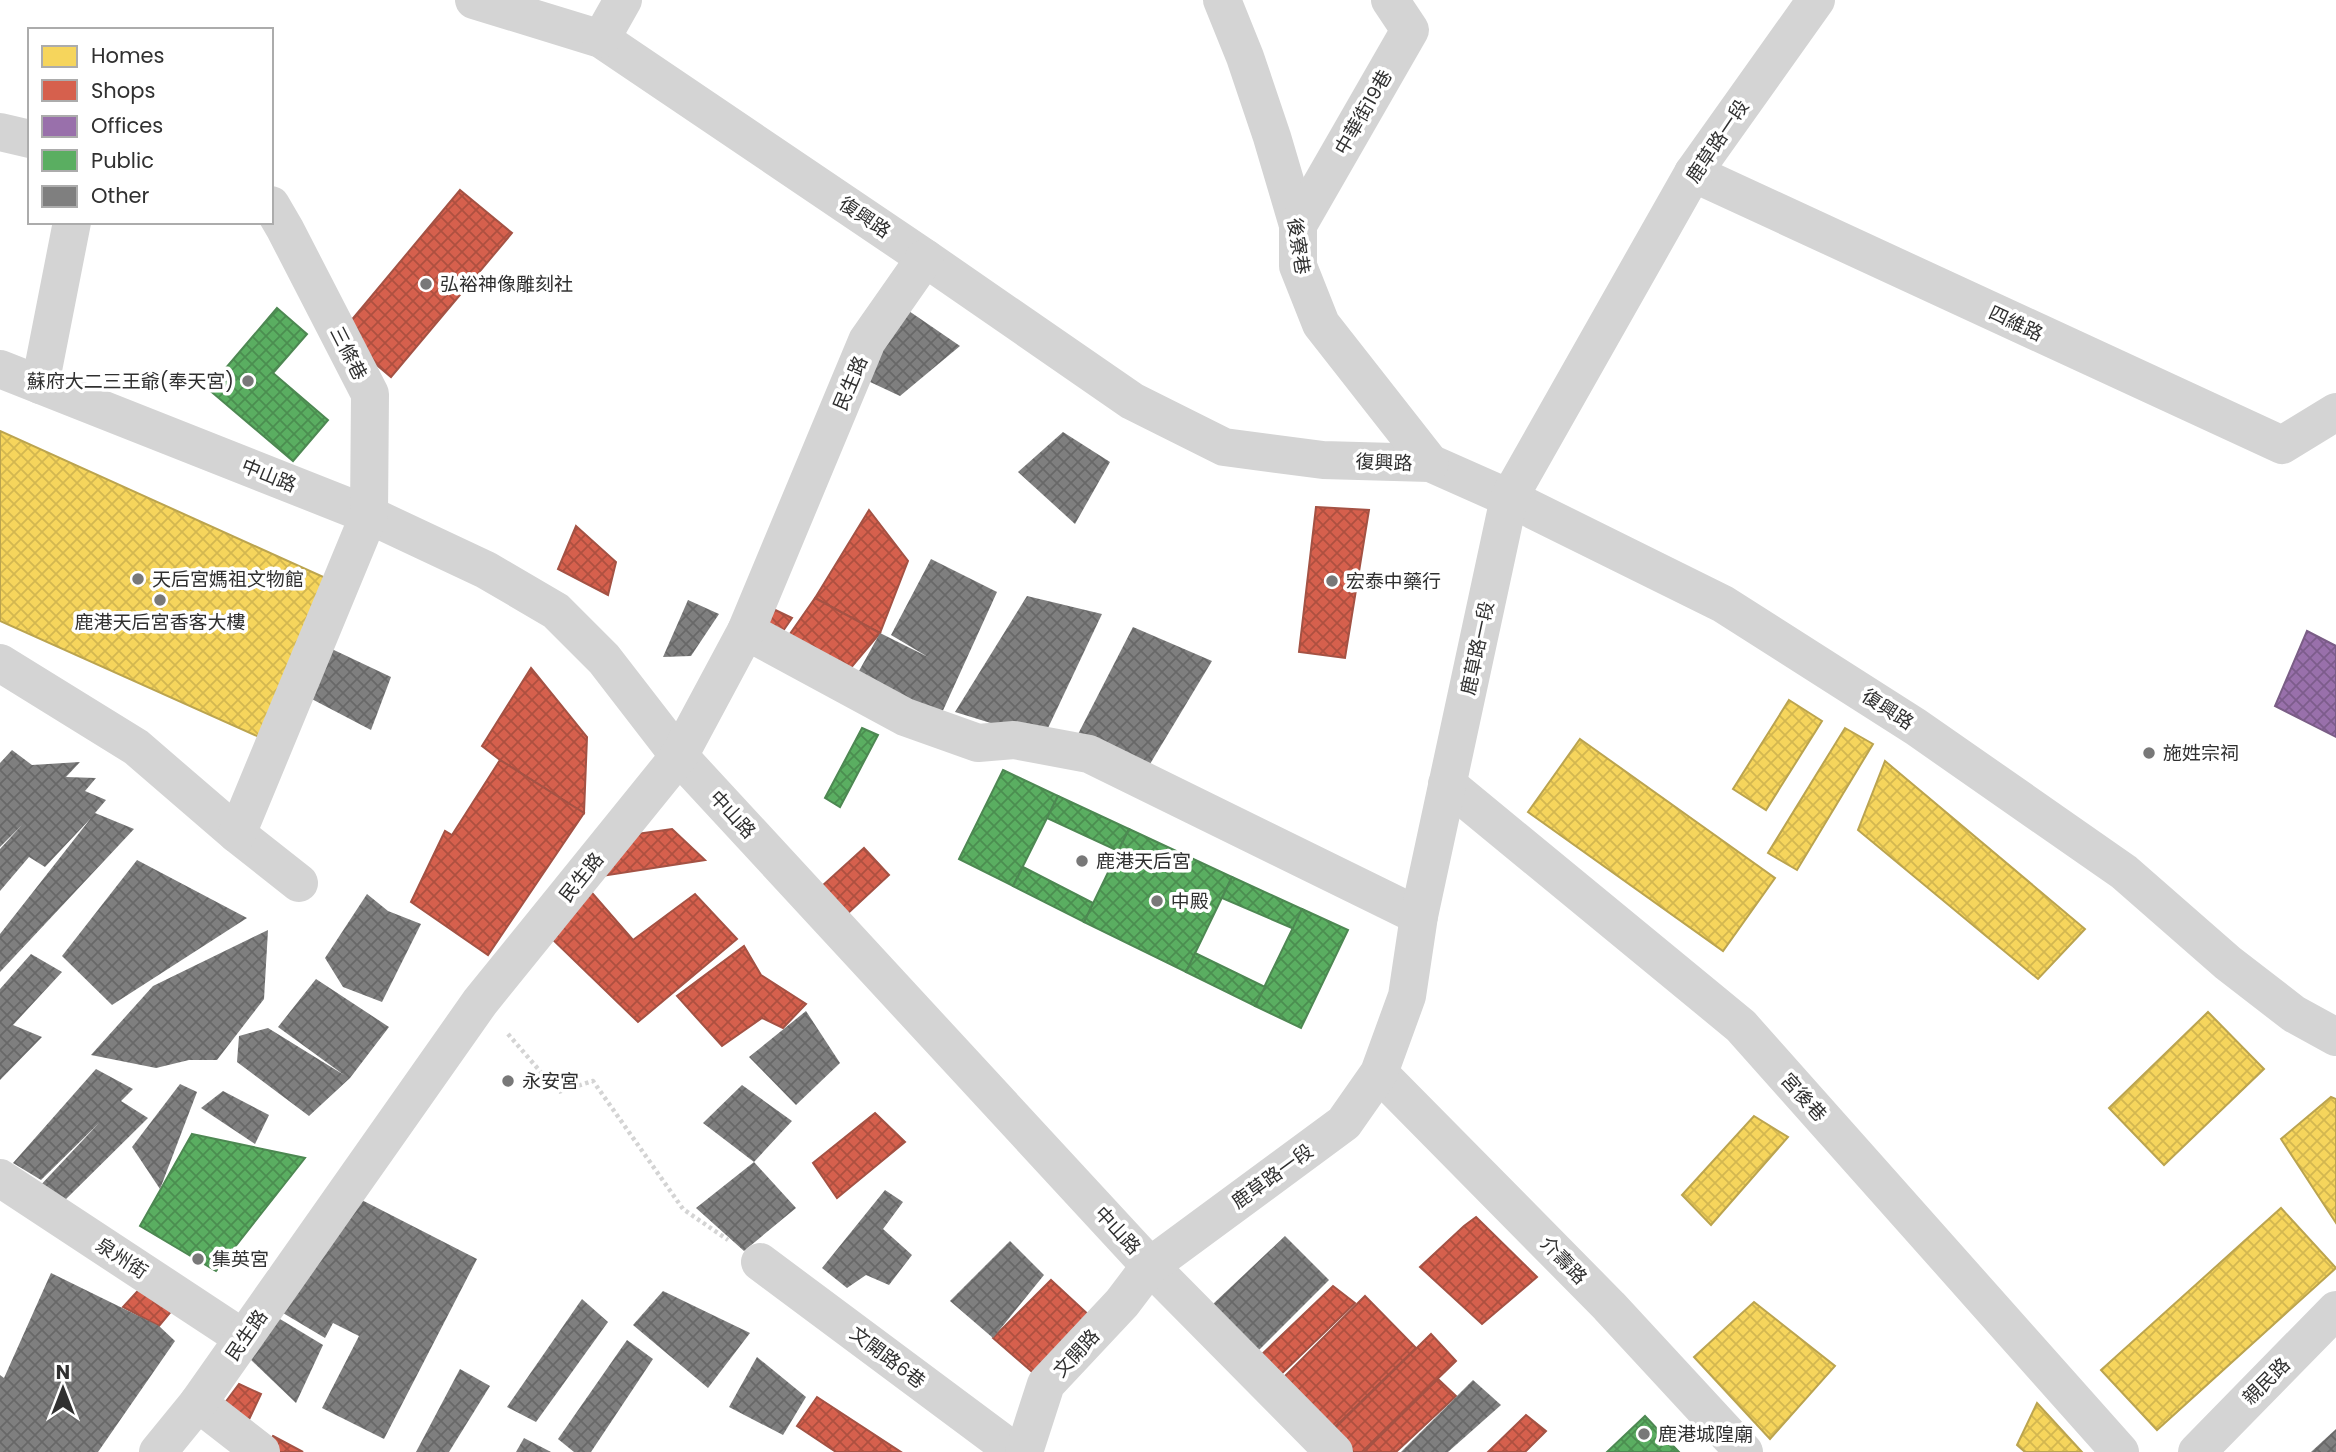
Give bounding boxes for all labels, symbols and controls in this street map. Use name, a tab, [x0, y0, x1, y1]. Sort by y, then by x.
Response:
legend	[28, 28, 273, 224]
text: Homes	[91, 41, 165, 70]
street label: 中華街19巷	[1328, 65, 1399, 160]
text: Shops	[91, 76, 155, 105]
street label: 鹿草路一段	[1680, 94, 1755, 188]
text: Offices	[91, 111, 163, 140]
text: Public	[91, 146, 154, 175]
text: Other	[91, 181, 150, 210]
street label: 復興路	[834, 190, 896, 245]
street label: 後寮巷	[1281, 216, 1316, 276]
place label: 弘裕神像雕刻社	[440, 271, 573, 298]
marker: 弘裕神像雕刻社	[418, 276, 434, 292]
street label: 四維路	[1984, 299, 2047, 348]
street label: 三條巷	[324, 322, 374, 385]
street label: 民生路	[827, 352, 874, 415]
place label: 蘇府大二三王爺(奉天宮)	[27, 368, 234, 395]
marker: 蘇府大二三王爺(奉天宮)	[240, 373, 256, 389]
street label: 復興路	[1355, 448, 1413, 477]
street label: 中山路	[237, 452, 300, 499]
place label: 天后宮媽祖文物館	[152, 566, 304, 593]
place label: 宏泰中藥行	[1346, 568, 1441, 595]
marker: 天后宮媽祖文物館	[130, 571, 146, 587]
marker: 宏泰中藥行	[1324, 573, 1340, 589]
marker: 鹿港天后宮香客大樓	[152, 592, 168, 608]
street label: 鹿草路一段	[1454, 599, 1501, 697]
place label: 鹿港天后宮香客大樓	[74, 609, 246, 636]
street label: 復興路	[1856, 683, 1919, 736]
place label: 施姓宗祠	[2163, 740, 2239, 767]
marker: 施姓宗祠	[2141, 745, 2157, 761]
street label: 中山路	[703, 784, 762, 844]
street label: 民生路	[553, 847, 610, 908]
place label: 鹿港天后宮	[1096, 848, 1191, 875]
marker: 鹿港天后宮	[1074, 853, 1090, 869]
place label: 中殿	[1171, 888, 1209, 915]
marker: 中殿	[1149, 893, 1165, 909]
street label: 宮後巷	[1775, 1067, 1833, 1128]
place label: 永安宮	[522, 1068, 579, 1095]
marker: 永安宮	[500, 1073, 516, 1089]
street label: 鹿草路一段	[1226, 1138, 1319, 1215]
street label: 中山路	[1088, 1200, 1147, 1260]
street label: 介壽路	[1534, 1230, 1593, 1290]
street label: 泉州街	[90, 1232, 153, 1285]
place label: 集英宮	[212, 1246, 269, 1273]
marker: 集英宮	[190, 1251, 206, 1267]
street label: 民生路	[219, 1304, 274, 1366]
street label: 文開路6巷	[844, 1320, 931, 1395]
street label: 文開路	[1047, 1323, 1106, 1383]
street label: 親民路	[2237, 1352, 2296, 1411]
north arrow	[28, 1354, 98, 1424]
text: N	[56, 1359, 70, 1386]
place label: 鹿港城隍廟	[1658, 1421, 1753, 1448]
marker: 鹿港城隍廟	[1636, 1426, 1652, 1442]

